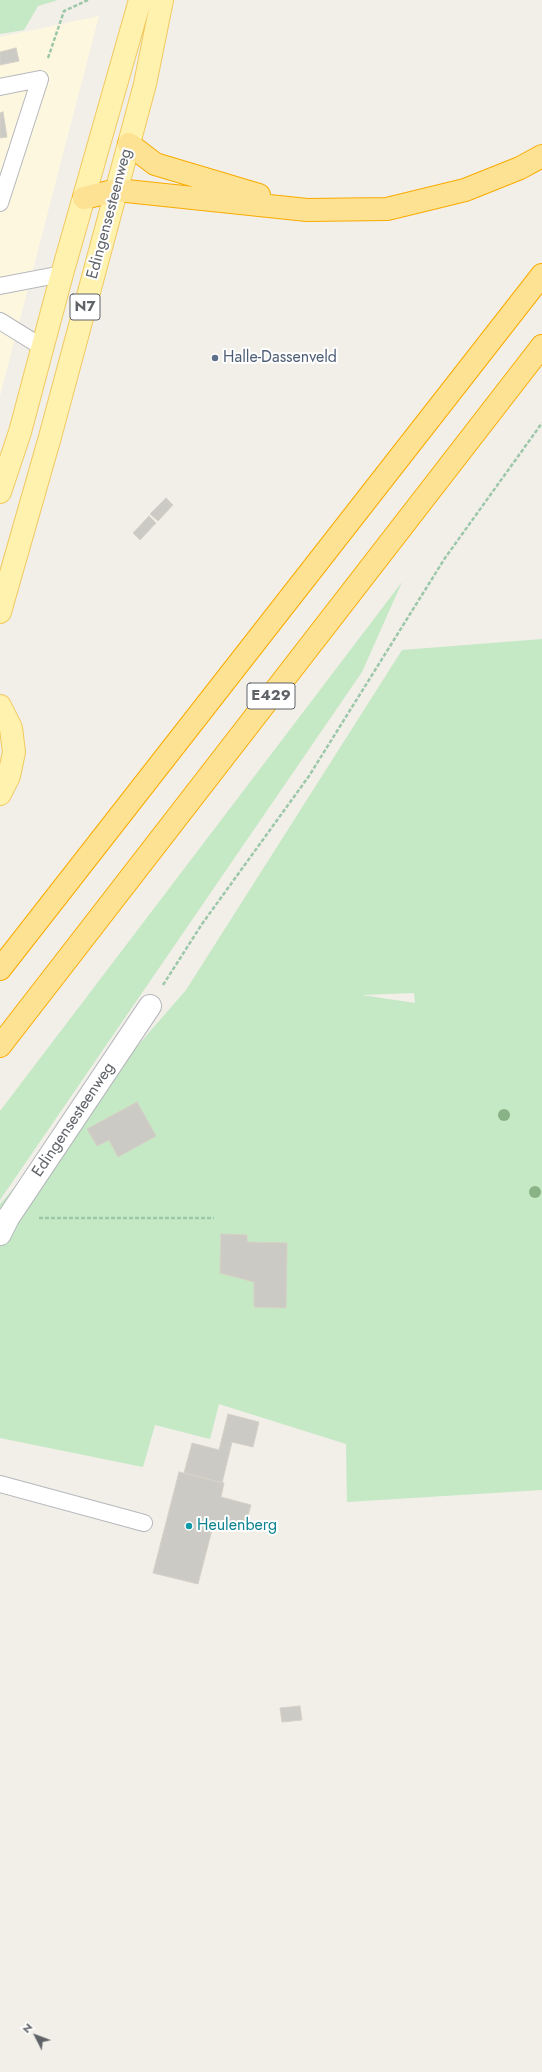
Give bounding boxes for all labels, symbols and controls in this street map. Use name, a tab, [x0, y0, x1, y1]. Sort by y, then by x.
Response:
street label: Edingensesteenweg	[83, 147, 137, 281]
road number: N7	[70, 294, 100, 320]
place label: Halle-Dassenveld	[223, 348, 337, 368]
marker: Halle-Dassenveld	[210, 353, 220, 363]
road number: E429	[247, 683, 295, 709]
street label: Edingensesteenweg	[29, 1059, 119, 1181]
place label: Heulenberg	[197, 1516, 277, 1536]
marker: Heulenberg	[184, 1521, 194, 1531]
north arrow	[16, 2016, 56, 2056]
text: N	[18, 2019, 36, 2037]

